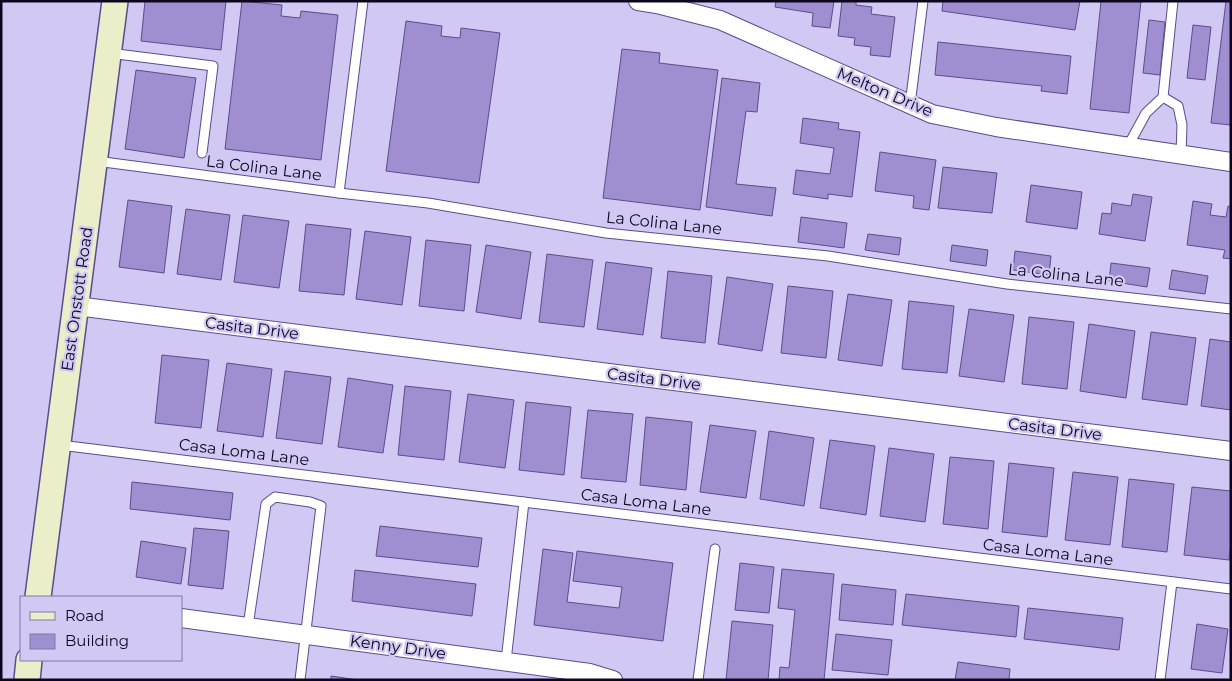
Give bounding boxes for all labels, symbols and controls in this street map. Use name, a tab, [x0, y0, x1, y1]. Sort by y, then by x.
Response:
street label: Melton Drive	[834, 63, 936, 121]
street label: La Colina Lane	[205, 151, 323, 185]
street label: La Colina Lane	[605, 207, 723, 239]
street label: East Onstott Road	[57, 226, 97, 372]
street label: La Colina Lane	[1007, 259, 1125, 291]
street label: Casita Drive	[204, 313, 300, 343]
street label: Casita Drive	[606, 364, 702, 394]
street label: Casita Drive	[1007, 414, 1103, 444]
street label: Casa Loma Lane	[178, 435, 310, 469]
street label: Casa Loma Lane	[580, 485, 712, 519]
street label: Casa Loma Lane	[982, 535, 1114, 569]
legend	[20, 596, 182, 661]
text: Road	[65, 606, 104, 625]
text: Building	[65, 631, 129, 650]
street label: Kenny Drive	[349, 631, 447, 663]

